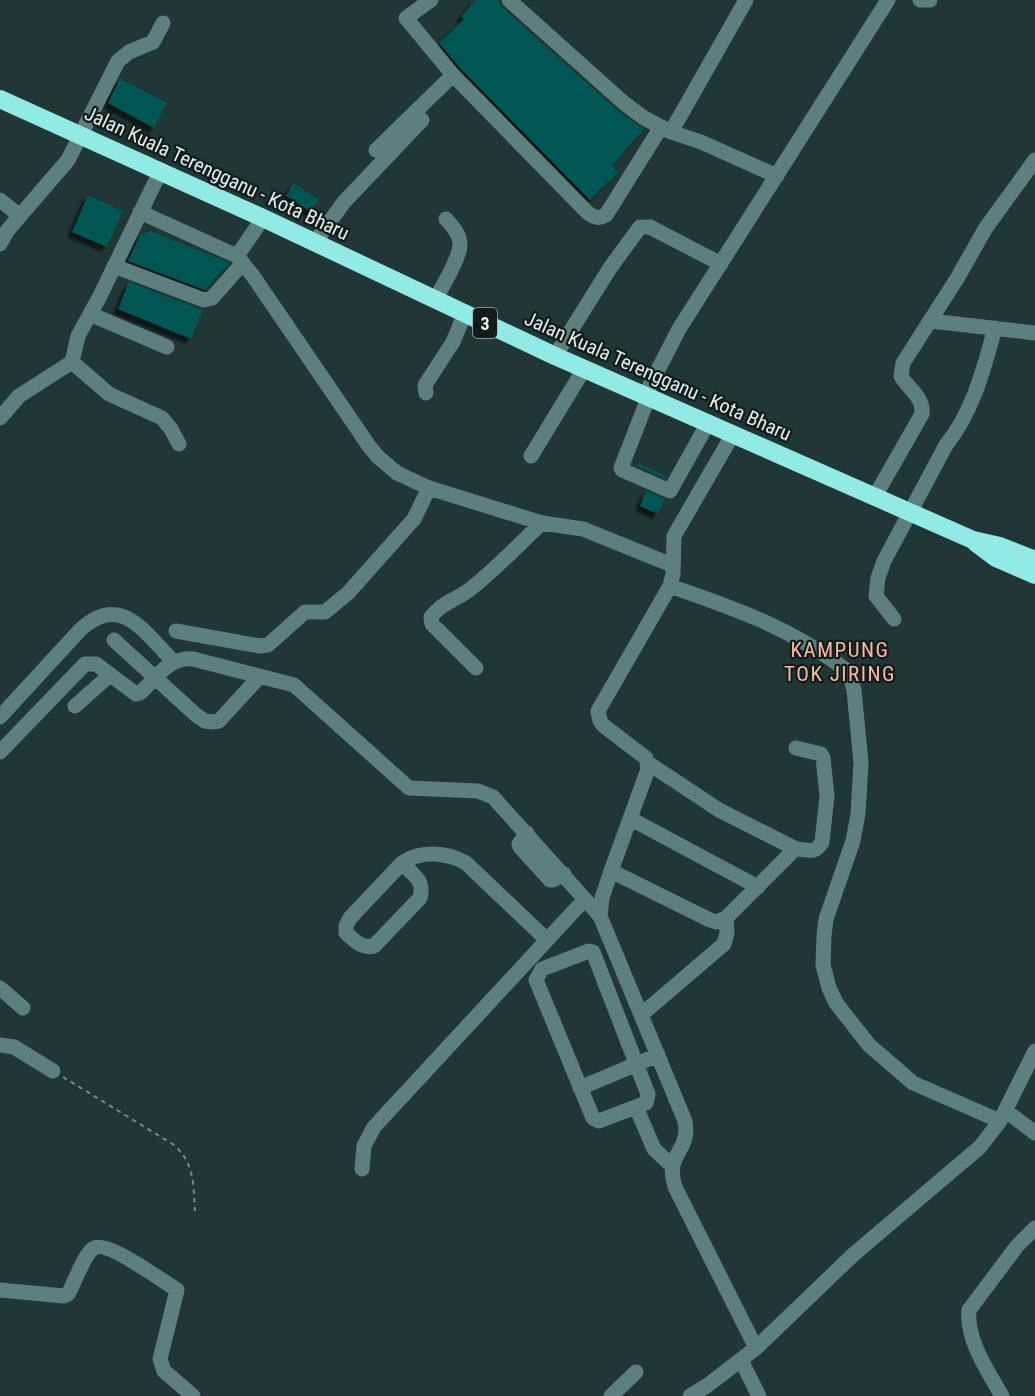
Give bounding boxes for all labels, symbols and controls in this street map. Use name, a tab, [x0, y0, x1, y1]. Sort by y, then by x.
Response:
street label: Jalan Kuala Terengganu - Kota Bharu	[81, 101, 353, 245]
street label: Jalan Kuala Terengganu - Kota Bharu	[521, 306, 795, 446]
road number: 3	[473, 308, 497, 338]
district label: KAMPUNG TOK JIRING	[784, 638, 896, 686]

